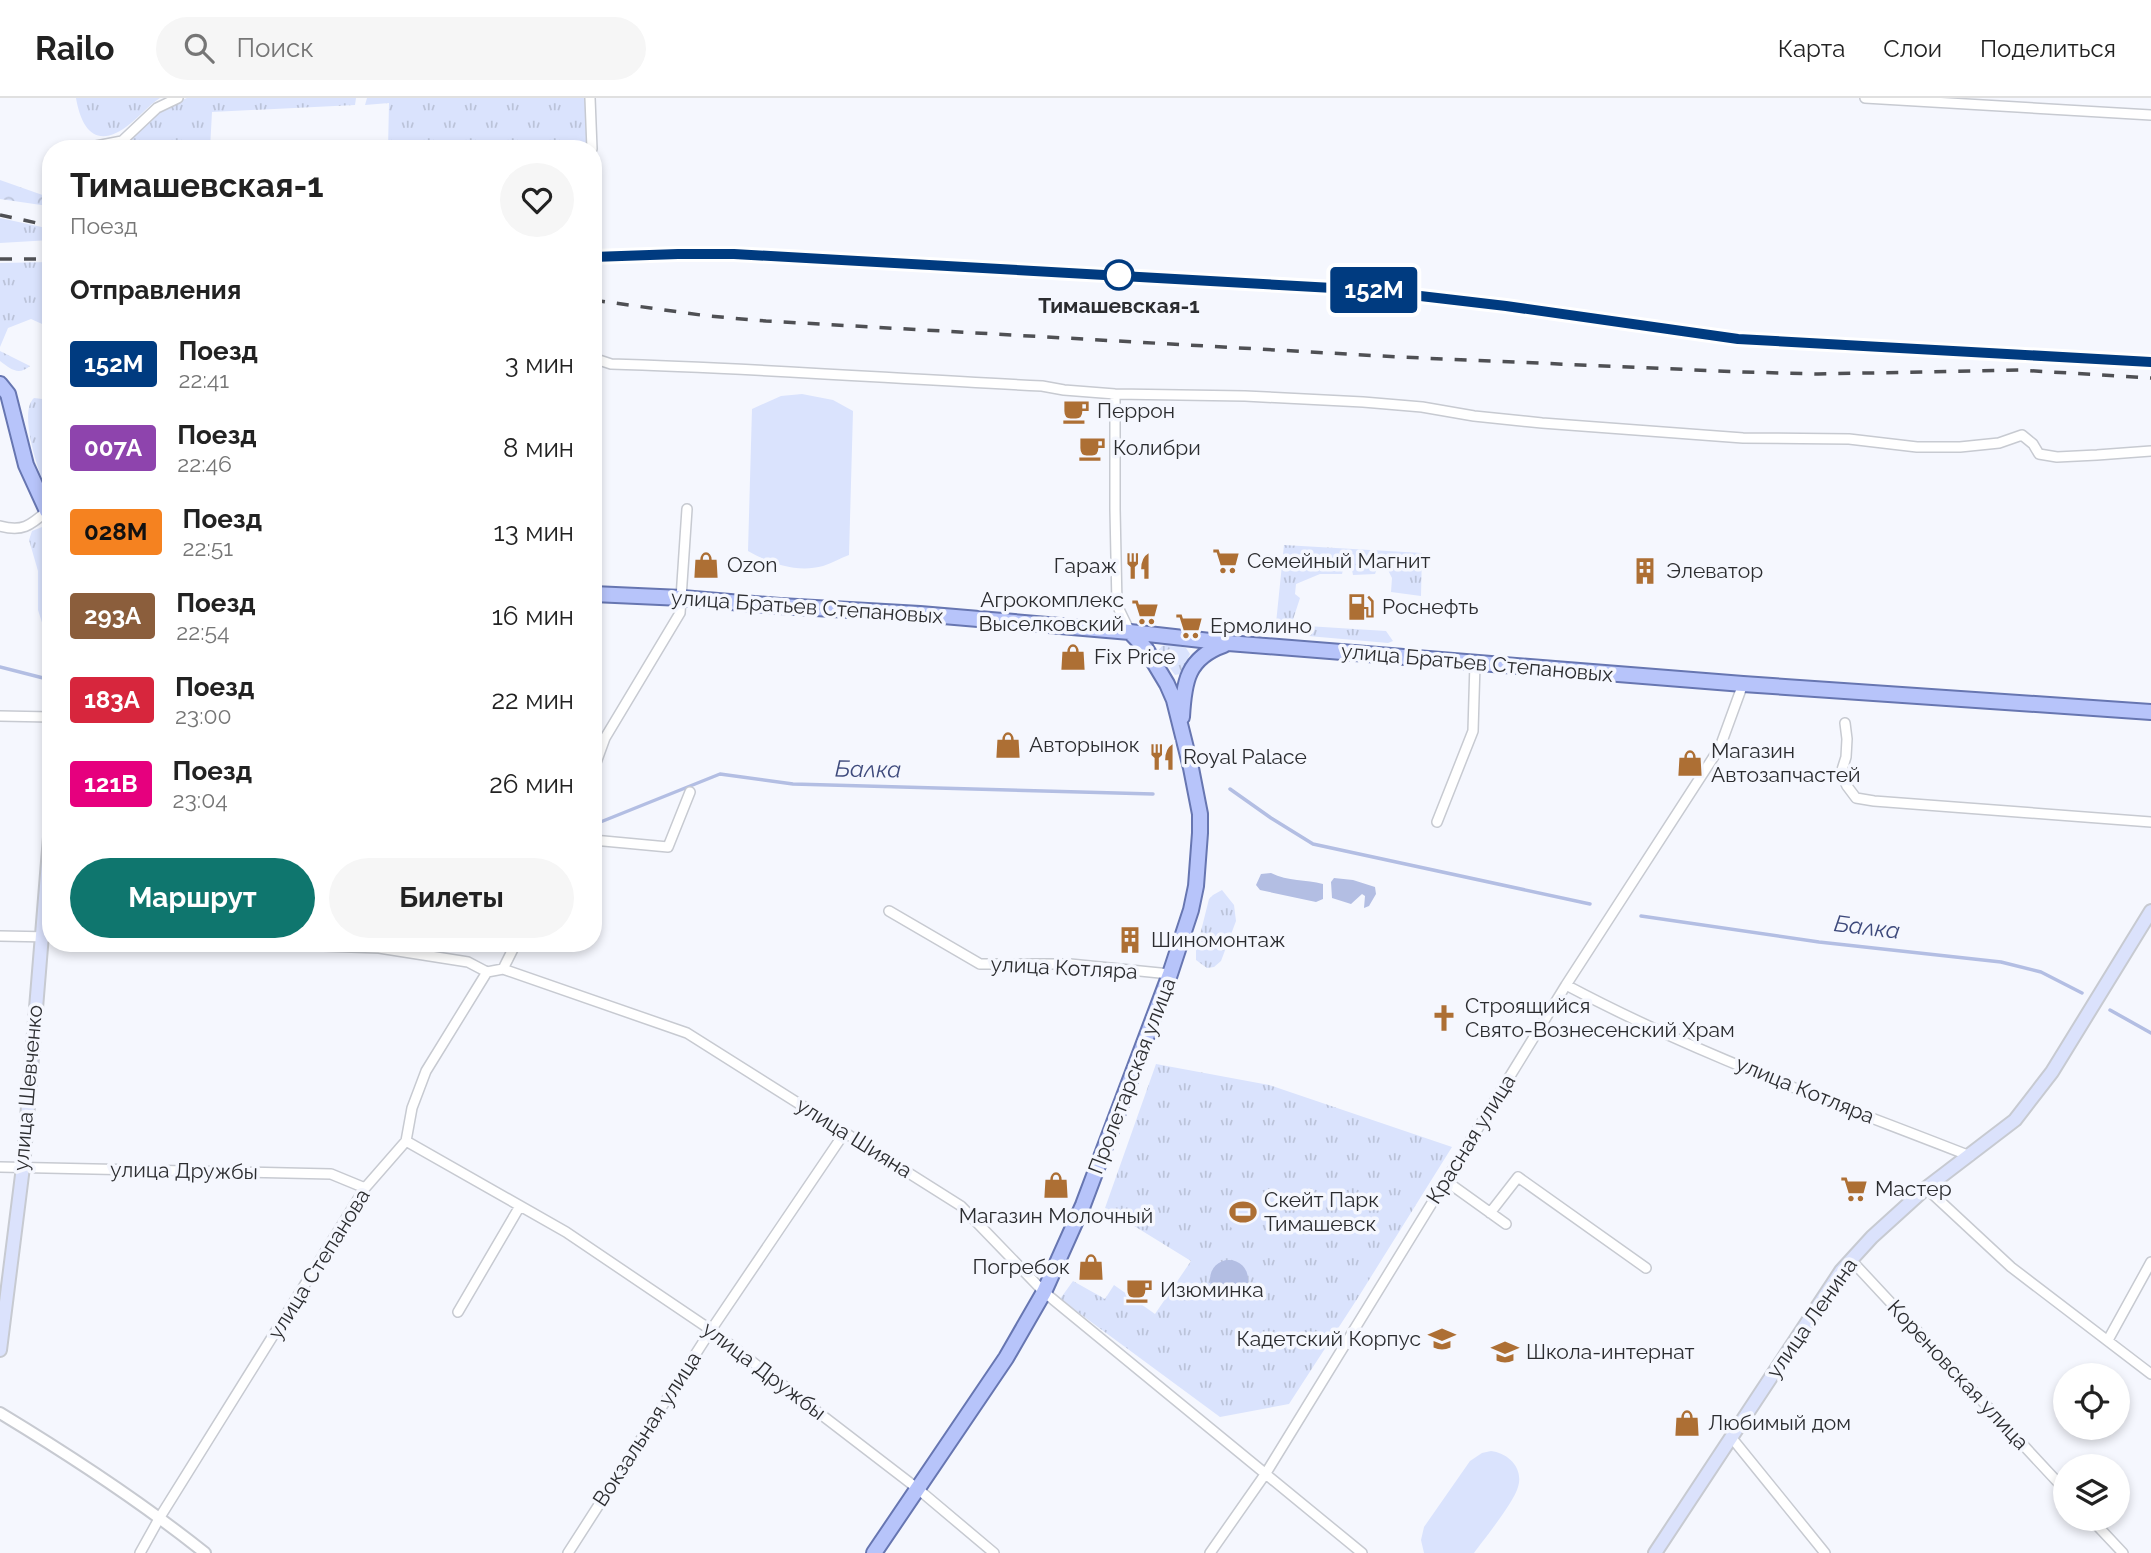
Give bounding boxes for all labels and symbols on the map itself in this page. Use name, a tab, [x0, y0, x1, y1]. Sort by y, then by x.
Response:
marker: Тимашевская-1	[1104, 260, 1134, 290]
line badge: 152М	[1325, 267, 1423, 313]
place label: Тимашевская-1	[1038, 293, 1200, 318]
cafe icon: Перрон	[1061, 396, 1091, 426]
place label: Перрон	[1097, 398, 1175, 423]
cafe icon: Колибри	[1077, 433, 1107, 463]
place label: Колибри	[1113, 435, 1201, 460]
supermarket icon: Семейный Магнит	[1211, 546, 1241, 576]
place label: Семейный Магнит	[1247, 548, 1431, 573]
shop icon: Ozon	[691, 550, 721, 580]
restaurant icon: Гараж	[1123, 551, 1153, 581]
place label: Ozon	[727, 552, 778, 577]
place label: Гараж	[1054, 553, 1117, 578]
building icon: Элеватор	[1630, 556, 1660, 586]
place label: Элеватор	[1666, 558, 1763, 583]
street label: улица Братьев Степановых	[670, 585, 944, 629]
place label: Агрокомплекс Выселковский	[979, 587, 1124, 636]
fuel station icon: Роснефть	[1346, 592, 1376, 622]
place label: Роснефть	[1382, 594, 1479, 619]
supermarket icon: Агрокомплекс Выселковский	[1130, 597, 1160, 627]
supermarket icon: Ермолино	[1174, 611, 1204, 641]
place label: Ермолино	[1210, 613, 1312, 638]
street label: улица Братьев Степановых	[1340, 638, 1614, 687]
shop icon: Fix Price	[1058, 642, 1088, 672]
place label: Fix Price	[1094, 644, 1176, 669]
shop icon: Авторынок	[993, 730, 1023, 760]
place label: Авторынок	[1029, 732, 1140, 757]
place label: Магазин Автозапчастей	[1711, 738, 1861, 787]
restaurant icon: Royal Palace	[1147, 742, 1177, 772]
place label: Royal Palace	[1183, 744, 1307, 769]
shop icon: Магазин Автозапчастей	[1675, 748, 1705, 778]
water label: Балка	[835, 754, 902, 783]
water label: Балка	[1833, 909, 1902, 944]
building icon: Шиномонтаж	[1115, 925, 1145, 955]
place label: Шиномонтаж	[1151, 927, 1286, 952]
street label: улица Котляра	[990, 951, 1138, 984]
street label: Пролетарская улица	[1083, 974, 1180, 1177]
place label: Строящийся Свято-Вознесенский Храм	[1465, 993, 1735, 1042]
church icon: Строящийся Свято-Вознесенский Храм	[1429, 1003, 1459, 1033]
street label: улица Шевченко	[8, 1004, 47, 1172]
street label: улица Котляра	[1732, 1050, 1878, 1129]
street label: Красная улица	[1421, 1069, 1520, 1208]
street label: улица Шияна	[792, 1092, 917, 1183]
street label: улица Дружбы	[110, 1157, 258, 1184]
shop icon: Магазин Молочный	[1041, 1170, 1071, 1200]
supermarket icon: Мастер	[1839, 1174, 1869, 1204]
place label: Мастер	[1875, 1176, 1952, 1201]
street label: улица Степанова	[262, 1184, 375, 1343]
place label: Скейт Парк Тимашевск	[1264, 1187, 1379, 1236]
sports icon: Скейт Парк Тимашевск	[1228, 1197, 1258, 1227]
place label: Магазин Молочный	[959, 1203, 1153, 1228]
shop icon: Погребок	[1076, 1252, 1106, 1282]
street label: улица Ленина	[1761, 1253, 1862, 1383]
place label: Погребок	[973, 1254, 1070, 1279]
cafe icon: Изюминка	[1124, 1275, 1154, 1305]
place label: Изюминка	[1160, 1277, 1264, 1302]
street label: Кореновская улица	[1883, 1295, 2034, 1455]
street label: улица Дружбы	[698, 1316, 831, 1425]
school or university icon: Кадетский Корпус	[1427, 1324, 1457, 1354]
place label: Кадетский Корпус	[1236, 1326, 1421, 1351]
school or university icon: Школа-интернат	[1490, 1337, 1520, 1367]
place label: Школа-интернат	[1526, 1339, 1695, 1364]
street label: Вокзальная улица	[587, 1347, 706, 1511]
shop icon: Любимый дом	[1672, 1408, 1702, 1438]
place label: Любимый дом	[1708, 1410, 1851, 1435]

